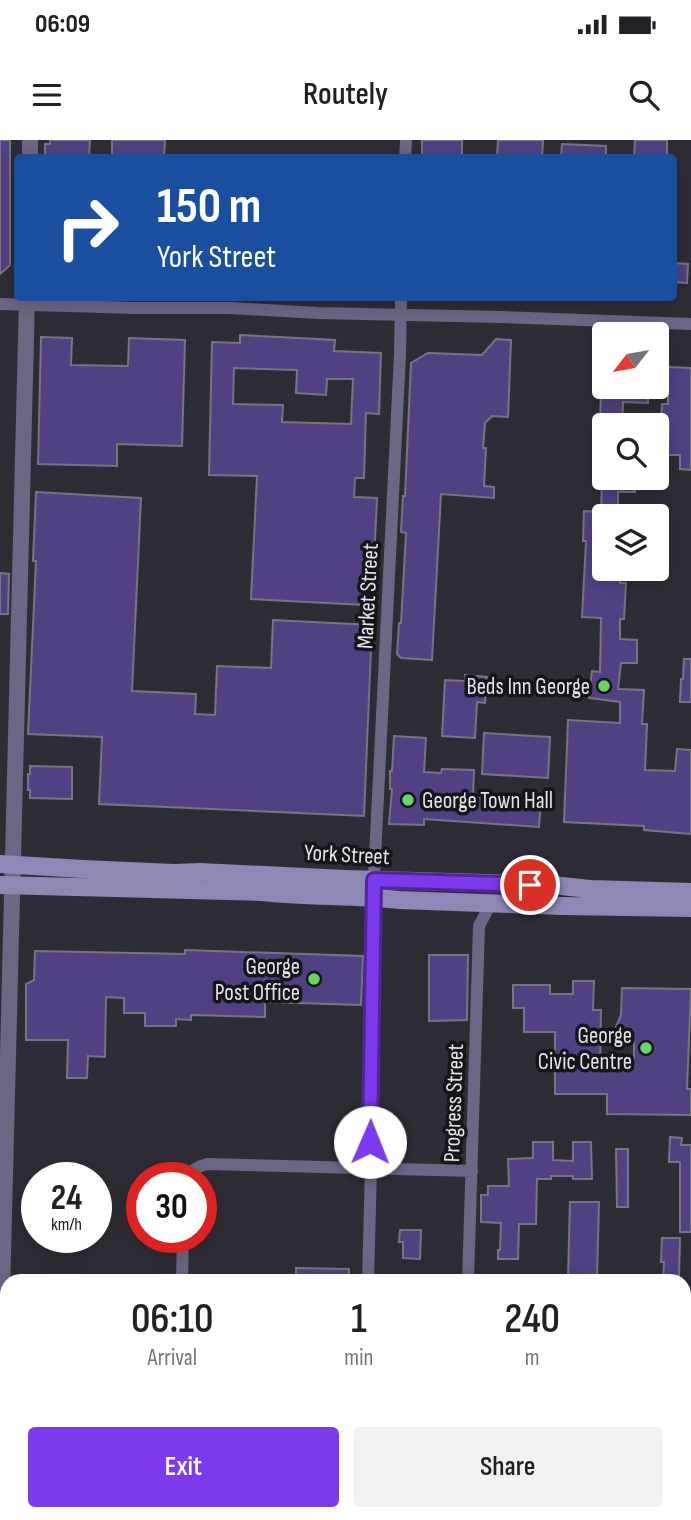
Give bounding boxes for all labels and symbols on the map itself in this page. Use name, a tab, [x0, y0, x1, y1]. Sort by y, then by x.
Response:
north arrow	[592, 322, 668, 399]
street label: Market Street	[351, 542, 385, 650]
place label: Beds Inn George	[466, 673, 590, 701]
marker: Beds Inn George	[596, 678, 612, 694]
place label: George Town Hall	[422, 787, 553, 815]
marker: George Town Hall	[400, 792, 416, 808]
street label: York Street	[304, 839, 390, 871]
pin	[500, 855, 560, 915]
place label: George Post Office	[215, 953, 300, 1007]
marker: George Post Office	[306, 971, 322, 987]
place label: George Civic Centre	[538, 1022, 632, 1076]
marker: George Civic Centre	[638, 1040, 654, 1056]
street label: Progress Street	[438, 1043, 470, 1163]
position arrow	[333, 1105, 407, 1179]
speed limit sign: 30	[126, 1162, 217, 1253]

